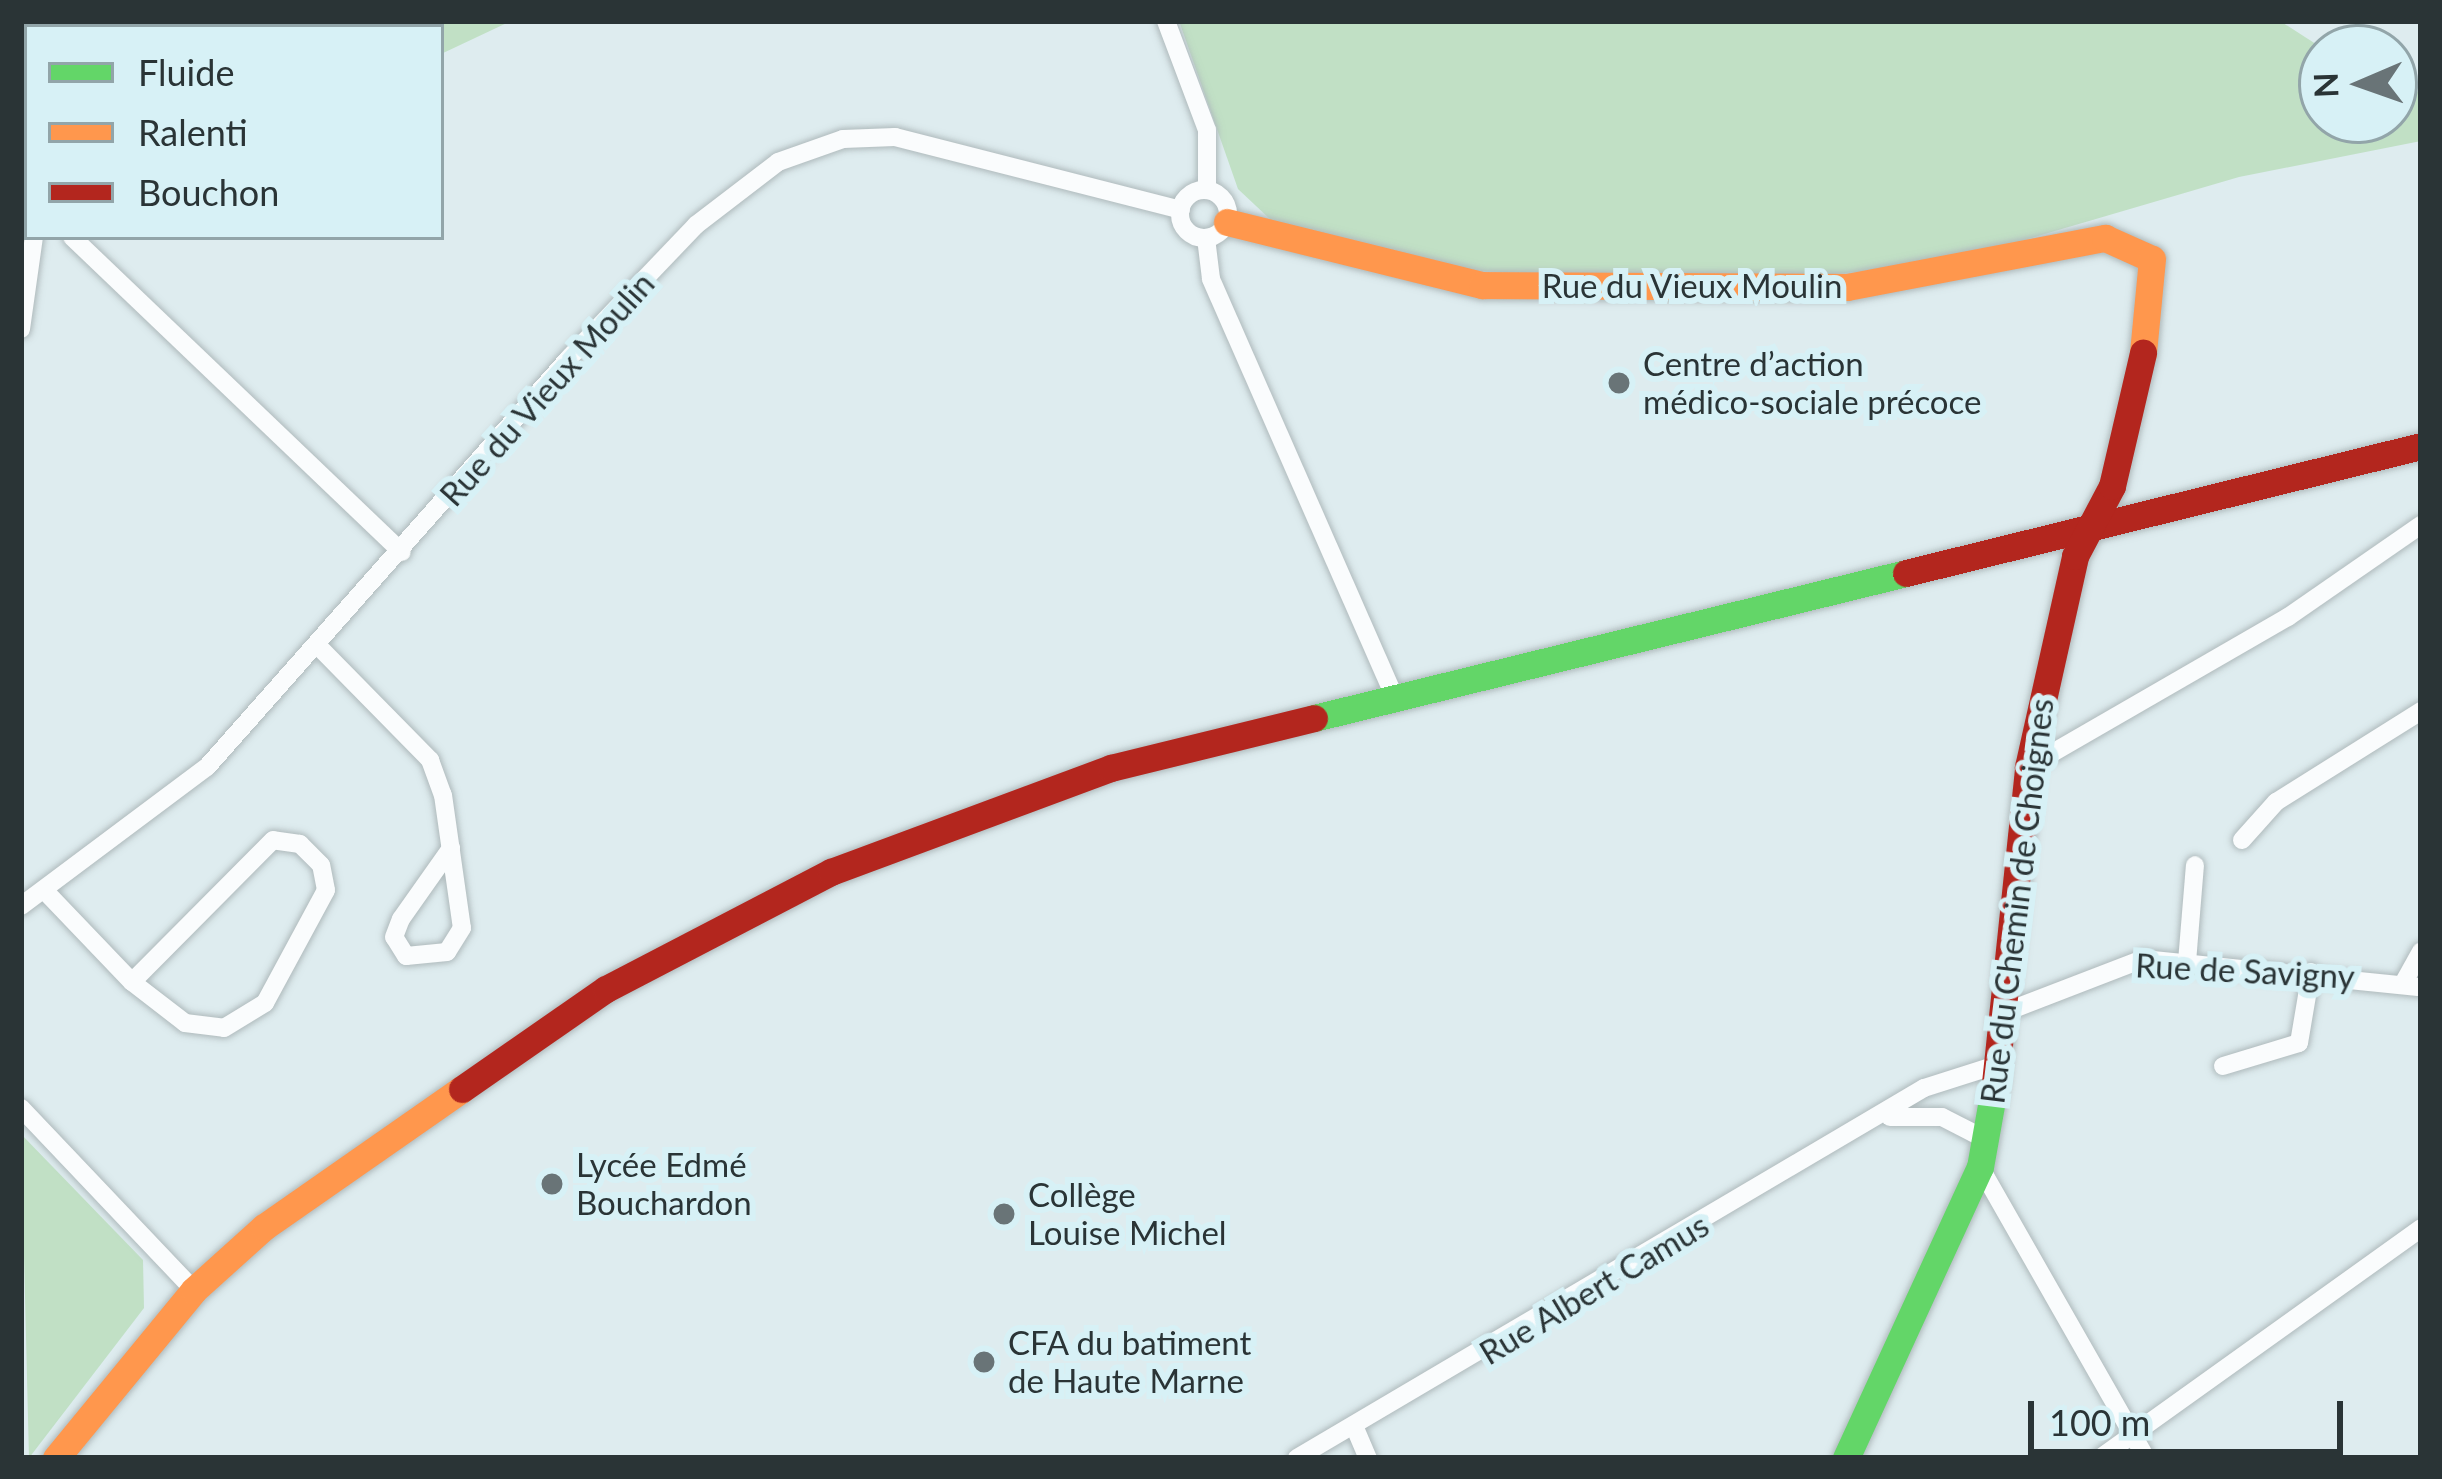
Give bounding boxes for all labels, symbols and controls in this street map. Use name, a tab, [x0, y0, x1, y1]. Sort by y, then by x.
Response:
legend	[24, 24, 444, 240]
north arrow	[2298, 24, 2418, 144]
text: Fluide	[138, 50, 234, 94]
text: N	[2305, 72, 2345, 99]
text: Ralenti	[138, 110, 248, 154]
text: Bouchon	[138, 170, 279, 214]
street label: Rue du Vieux Moulin	[431, 264, 663, 514]
street label: Rue du Vieux Moulin	[1541, 266, 1843, 306]
place label: Centre d’action médico-sociale précoce	[1643, 344, 1981, 422]
marker: Centre d’action médico-sociale précoce	[1606, 370, 1632, 396]
street label: Rue du Chemin de Choignes	[1972, 696, 2062, 1106]
street label: Rue de Savigny	[2134, 945, 2356, 997]
place label: Lycée Edmé Bouchardon	[576, 1145, 752, 1223]
marker: Lycée Edmé Bouchardon	[539, 1171, 565, 1197]
place label: Collège Louise Michel	[1028, 1175, 1227, 1253]
marker: Collège Louise Michel	[991, 1201, 1017, 1227]
street label: Rue Albert Camus	[1472, 1205, 1716, 1373]
place label: CFA du batiment de Haute Marne	[1008, 1323, 1252, 1401]
marker: CFA du batiment de Haute Marne	[971, 1349, 997, 1375]
scale bar	[2034, 1377, 2349, 1451]
text: 100 m	[2049, 1400, 2150, 1444]

